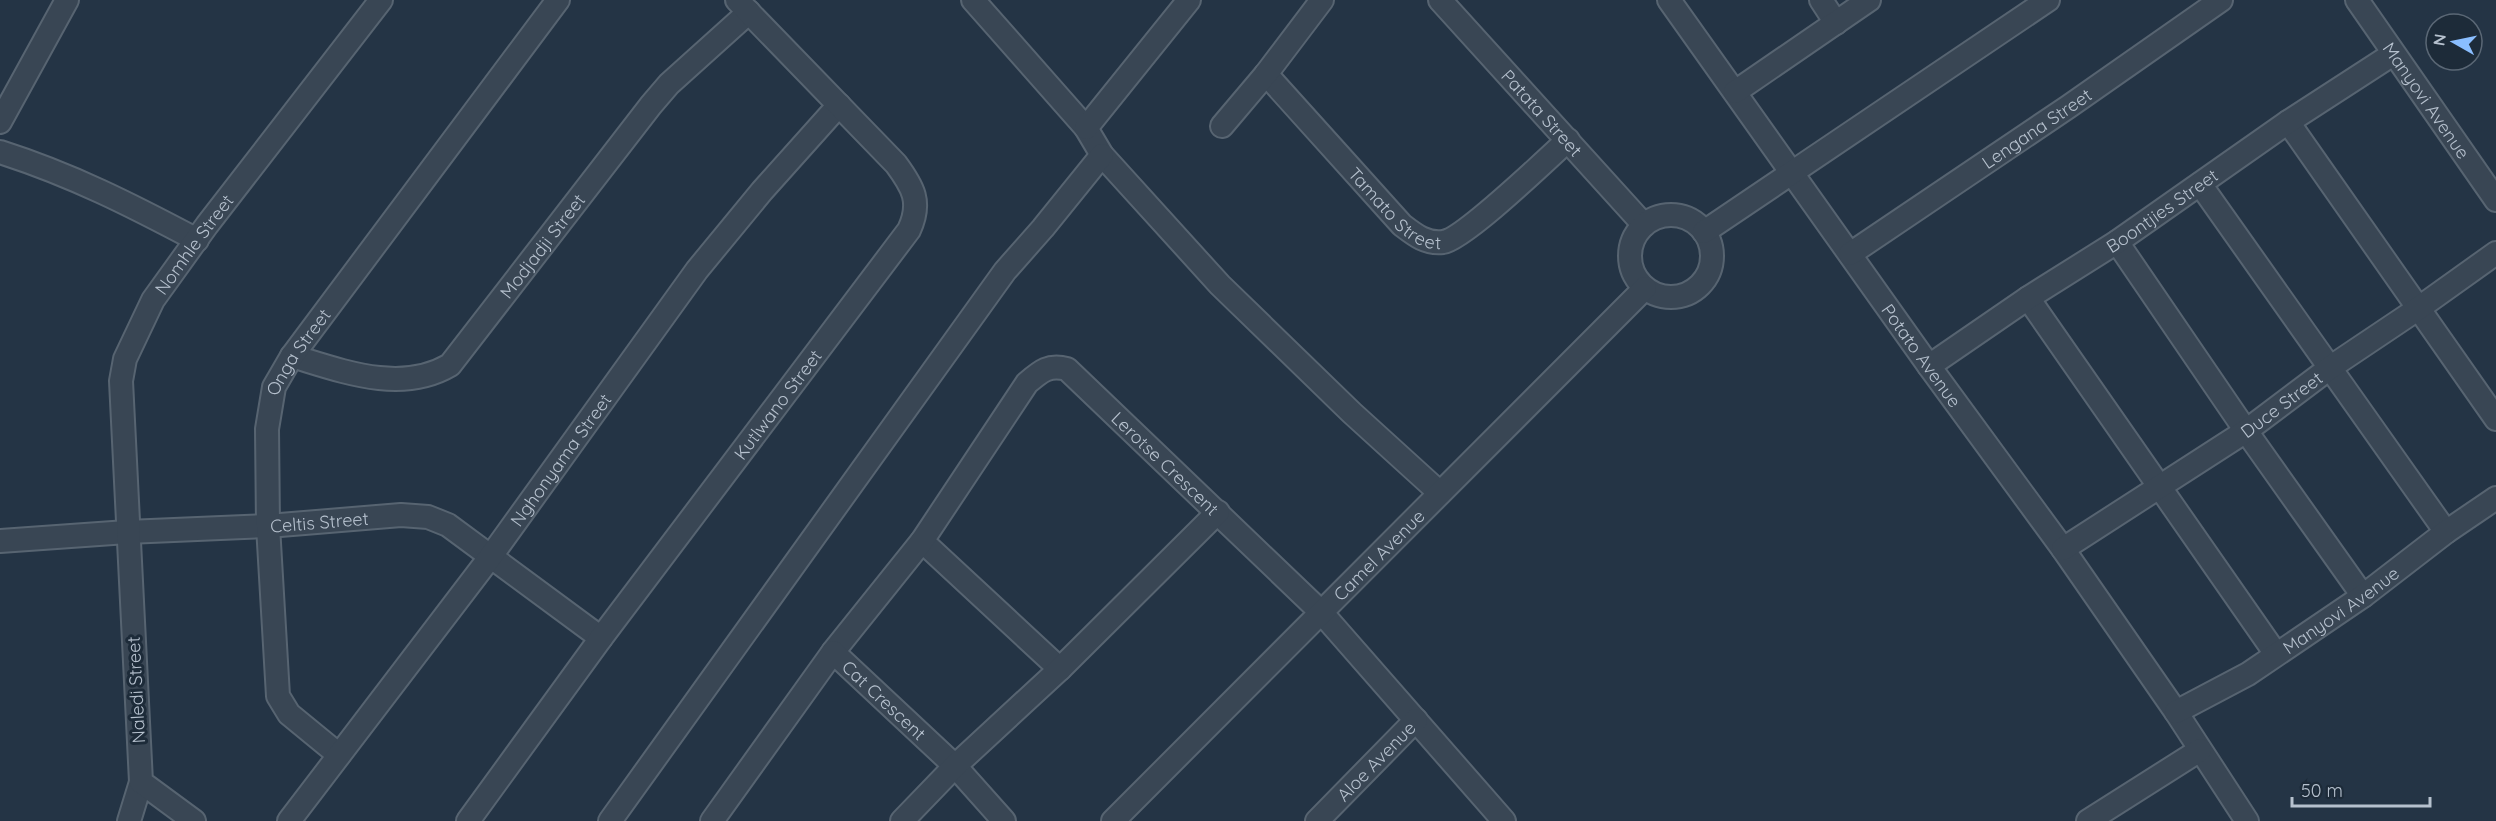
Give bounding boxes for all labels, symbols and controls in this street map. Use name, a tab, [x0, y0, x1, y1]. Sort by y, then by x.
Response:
north arrow	[2424, 12, 2484, 72]
text: N	[2428, 32, 2450, 47]
street label: Manyovi Avenue	[2378, 37, 2475, 163]
street label: Patata Street	[1497, 64, 1587, 161]
street label: Lengana Street	[1977, 83, 2096, 173]
street label: Tamato Street	[1344, 162, 1441, 254]
street label: Boontjies Street	[2102, 163, 2222, 258]
street label: Nomhle Street	[149, 189, 238, 299]
street label: Modjadji Street	[494, 189, 590, 303]
street label: Potato Avenue	[1877, 299, 1967, 412]
street label: Onga Street	[261, 304, 335, 397]
street label: Kutlwano Street	[728, 345, 826, 464]
street label: Duce Street	[2236, 366, 2327, 443]
street label: Nghonyama Street	[505, 389, 616, 531]
street label: Lerotse Crescent	[1107, 406, 1224, 520]
street label: Camel Avenue	[1328, 504, 1429, 605]
street label: Celtis Street	[269, 506, 369, 537]
street label: Manyovi Avenue	[2278, 561, 2403, 659]
street label: Naledi Street	[122, 636, 150, 744]
street label: Cat Crescent	[837, 655, 931, 745]
street label: Aloe Avenue	[1331, 716, 1420, 806]
scale bar	[2292, 770, 2430, 808]
text: 50 m	[2301, 779, 2343, 802]

